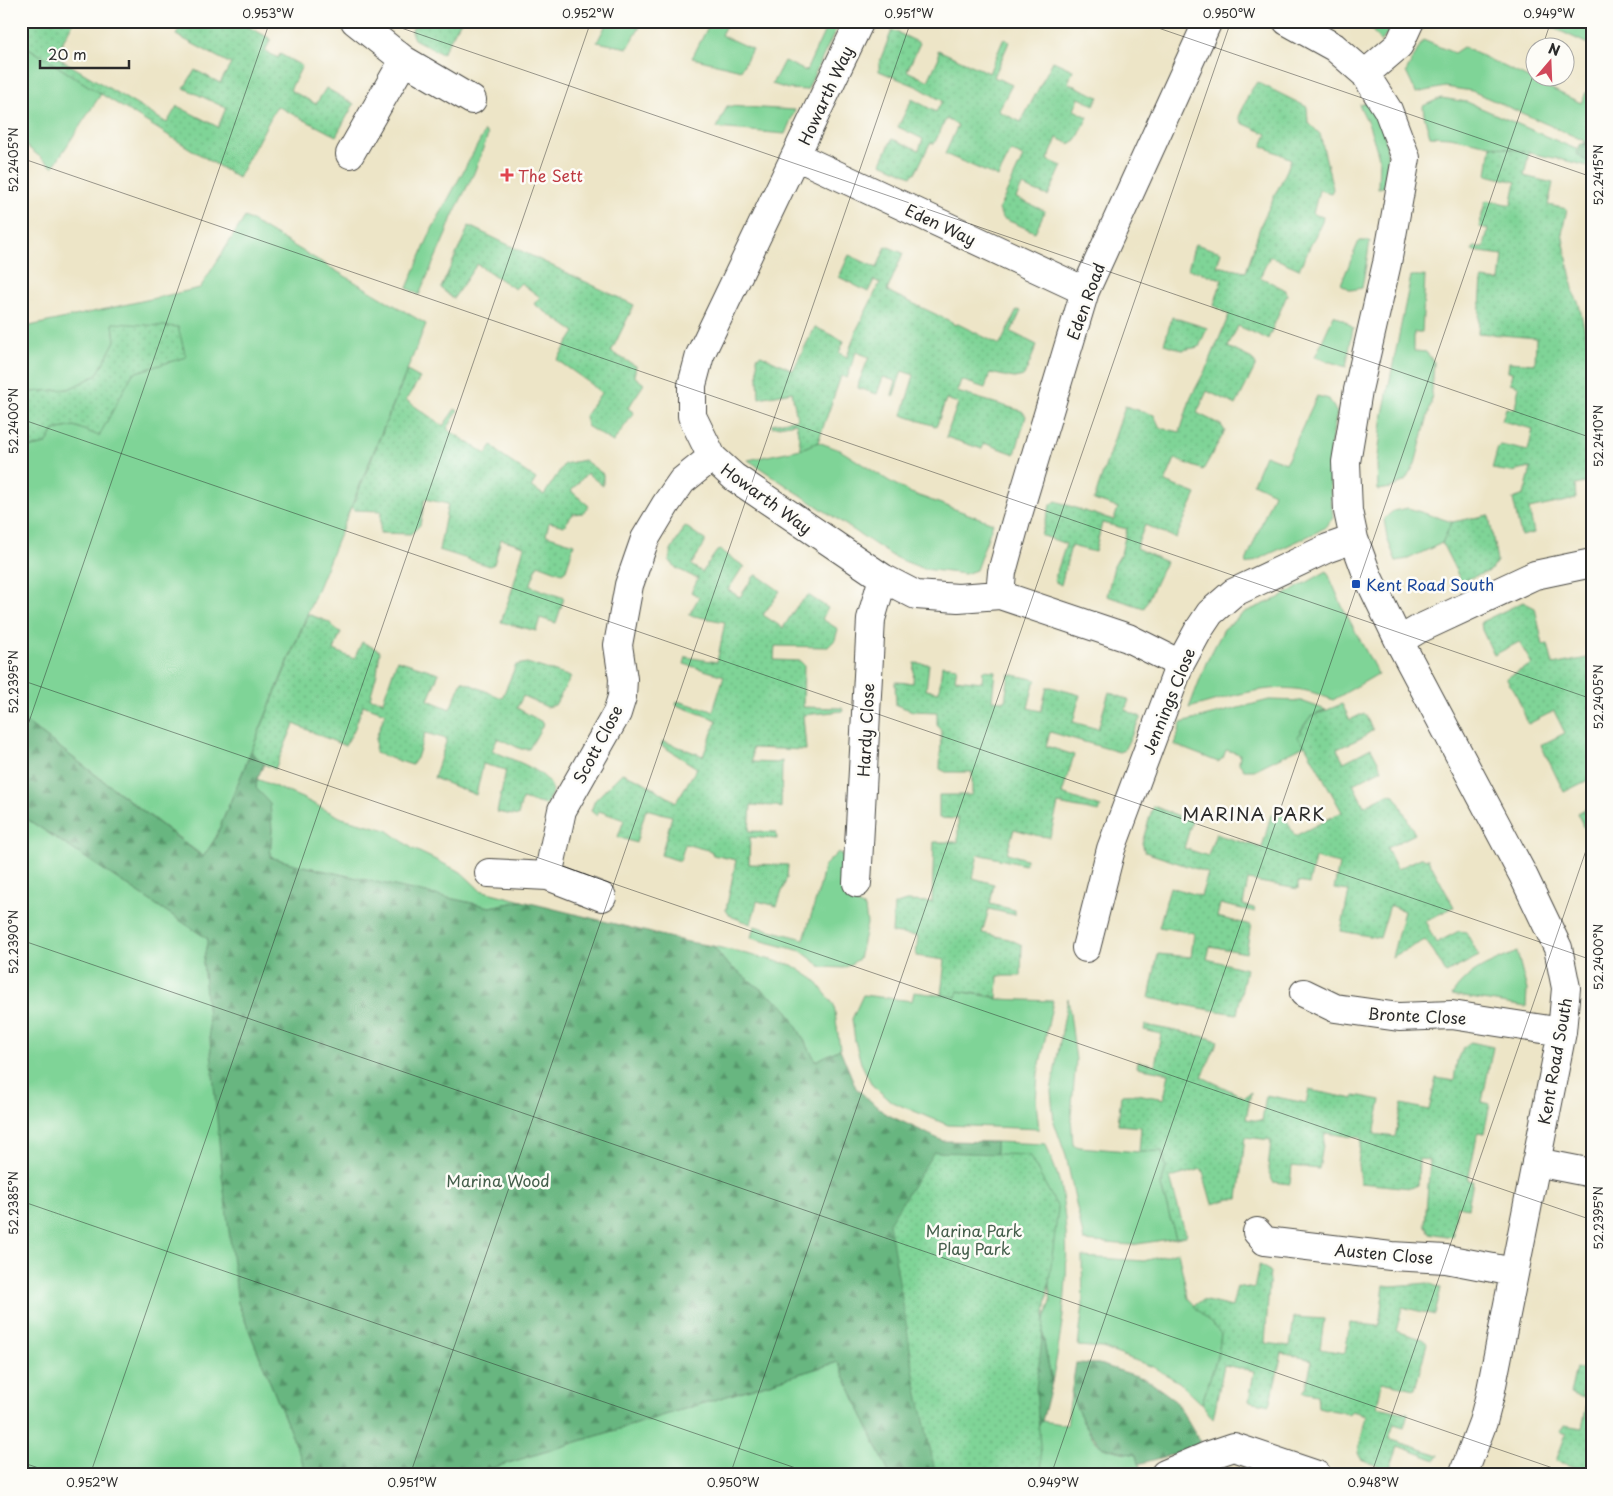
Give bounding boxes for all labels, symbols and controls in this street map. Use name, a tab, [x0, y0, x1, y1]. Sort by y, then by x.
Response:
text: 0.953°W	[242, 4, 294, 22]
text: 0.952°W	[562, 4, 615, 22]
text: 0.951°W	[884, 4, 934, 22]
text: 0.950°W	[1203, 4, 1256, 22]
text: 0.949°W	[1523, 4, 1575, 22]
scale bar	[40, 38, 129, 70]
north arrow	[1526, 38, 1576, 88]
text: N	[1546, 38, 1563, 61]
street label: Howarth Way	[791, 41, 859, 149]
text: 20 m	[48, 42, 87, 65]
text: 52.2405°N	[4, 127, 22, 193]
text: 52.2415°N	[1589, 145, 1607, 206]
place label: The Sett	[518, 163, 583, 187]
marker: The Sett	[500, 168, 514, 182]
street label: Eden Way	[902, 197, 980, 251]
street label: Eden Road	[1060, 259, 1110, 343]
text: 52.2400°N	[4, 388, 22, 454]
text: 52.2410°N	[1589, 405, 1607, 467]
street label: Howarth Way	[717, 457, 817, 539]
place label: Kent Road South	[1366, 572, 1494, 596]
marker: Kent Road South	[1350, 578, 1362, 590]
street label: Jennings Close	[1136, 644, 1200, 758]
text: 52.2395°N	[4, 650, 22, 714]
text: 52.2405°N	[1589, 664, 1607, 730]
street label: Hardy Close	[851, 682, 879, 778]
street label: Scott Close	[566, 700, 628, 788]
district label: MARINA PARK	[1182, 800, 1326, 827]
text: 52.2390°N	[4, 910, 22, 974]
text: 52.2400°N	[1589, 924, 1607, 990]
street label: Kent Road South	[1531, 996, 1577, 1126]
street label: Bronte Close	[1367, 1000, 1467, 1030]
park label: Marina Wood	[446, 1168, 550, 1192]
text: 52.2385°N	[4, 1171, 22, 1235]
text: 52.2395°N	[1589, 1186, 1607, 1250]
park label: Marina Park Play Park	[926, 1218, 1023, 1260]
street label: Austen Close	[1334, 1237, 1434, 1269]
text: 0.952°W	[66, 1473, 119, 1491]
text: 0.951°W	[387, 1473, 437, 1491]
text: 0.950°W	[707, 1473, 760, 1491]
text: 0.949°W	[1027, 1473, 1079, 1491]
text: 0.948°W	[1347, 1473, 1399, 1491]

